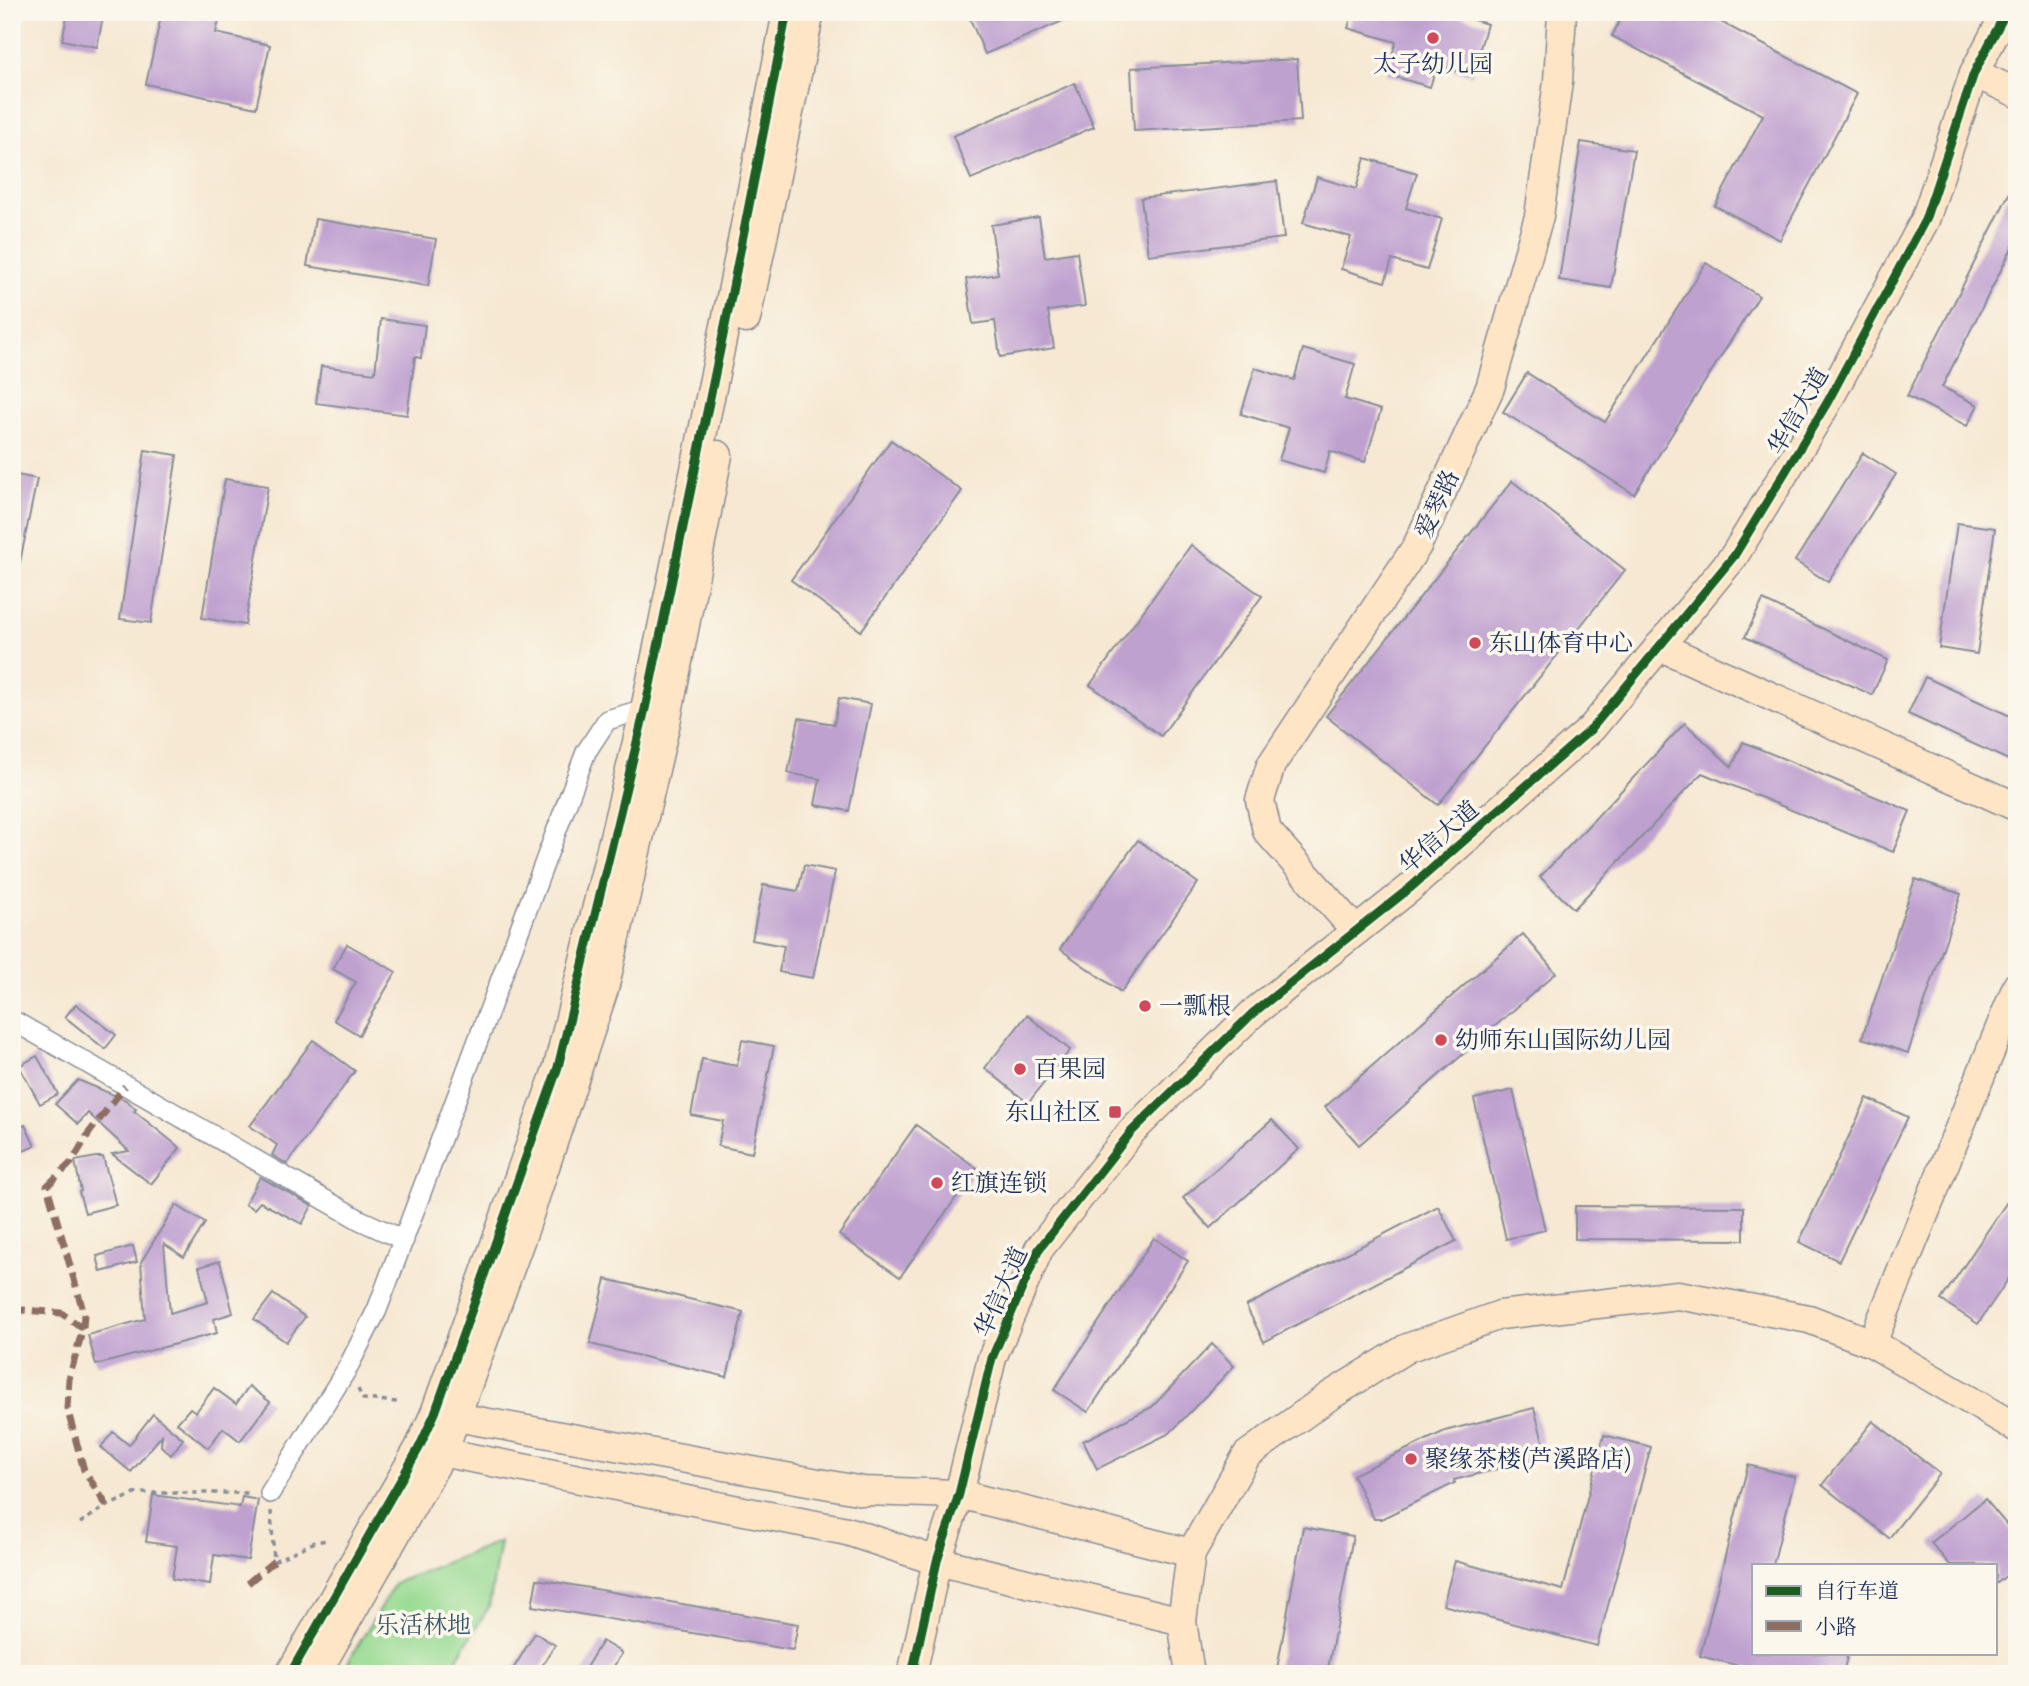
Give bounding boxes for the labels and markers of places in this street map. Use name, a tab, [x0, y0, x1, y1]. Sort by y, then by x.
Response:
marker: 太子幼儿园	[1425, 30, 1441, 46]
place label: 太子幼儿园	[1373, 48, 1493, 81]
place label: 东山体育中心	[1489, 627, 1633, 660]
marker: 东山体育中心	[1467, 635, 1483, 651]
place label: 一瓢根	[1159, 990, 1231, 1023]
marker: 一瓢根	[1137, 998, 1153, 1014]
place label: 幼师东山国际幼儿园	[1455, 1024, 1671, 1057]
marker: 幼师东山国际幼儿园	[1433, 1032, 1449, 1048]
place label: 百果园	[1034, 1053, 1106, 1086]
marker: 百果园	[1012, 1061, 1028, 1077]
place label: 东山社区	[1005, 1096, 1101, 1129]
marker: 东山社区	[1107, 1104, 1123, 1120]
place label: 红旗连锁	[951, 1167, 1047, 1200]
marker: 红旗连锁	[929, 1175, 945, 1191]
place label: 聚缘茶楼(芦溪路店)	[1425, 1443, 1632, 1476]
marker: 聚缘茶楼(芦溪路店)	[1403, 1451, 1419, 1467]

